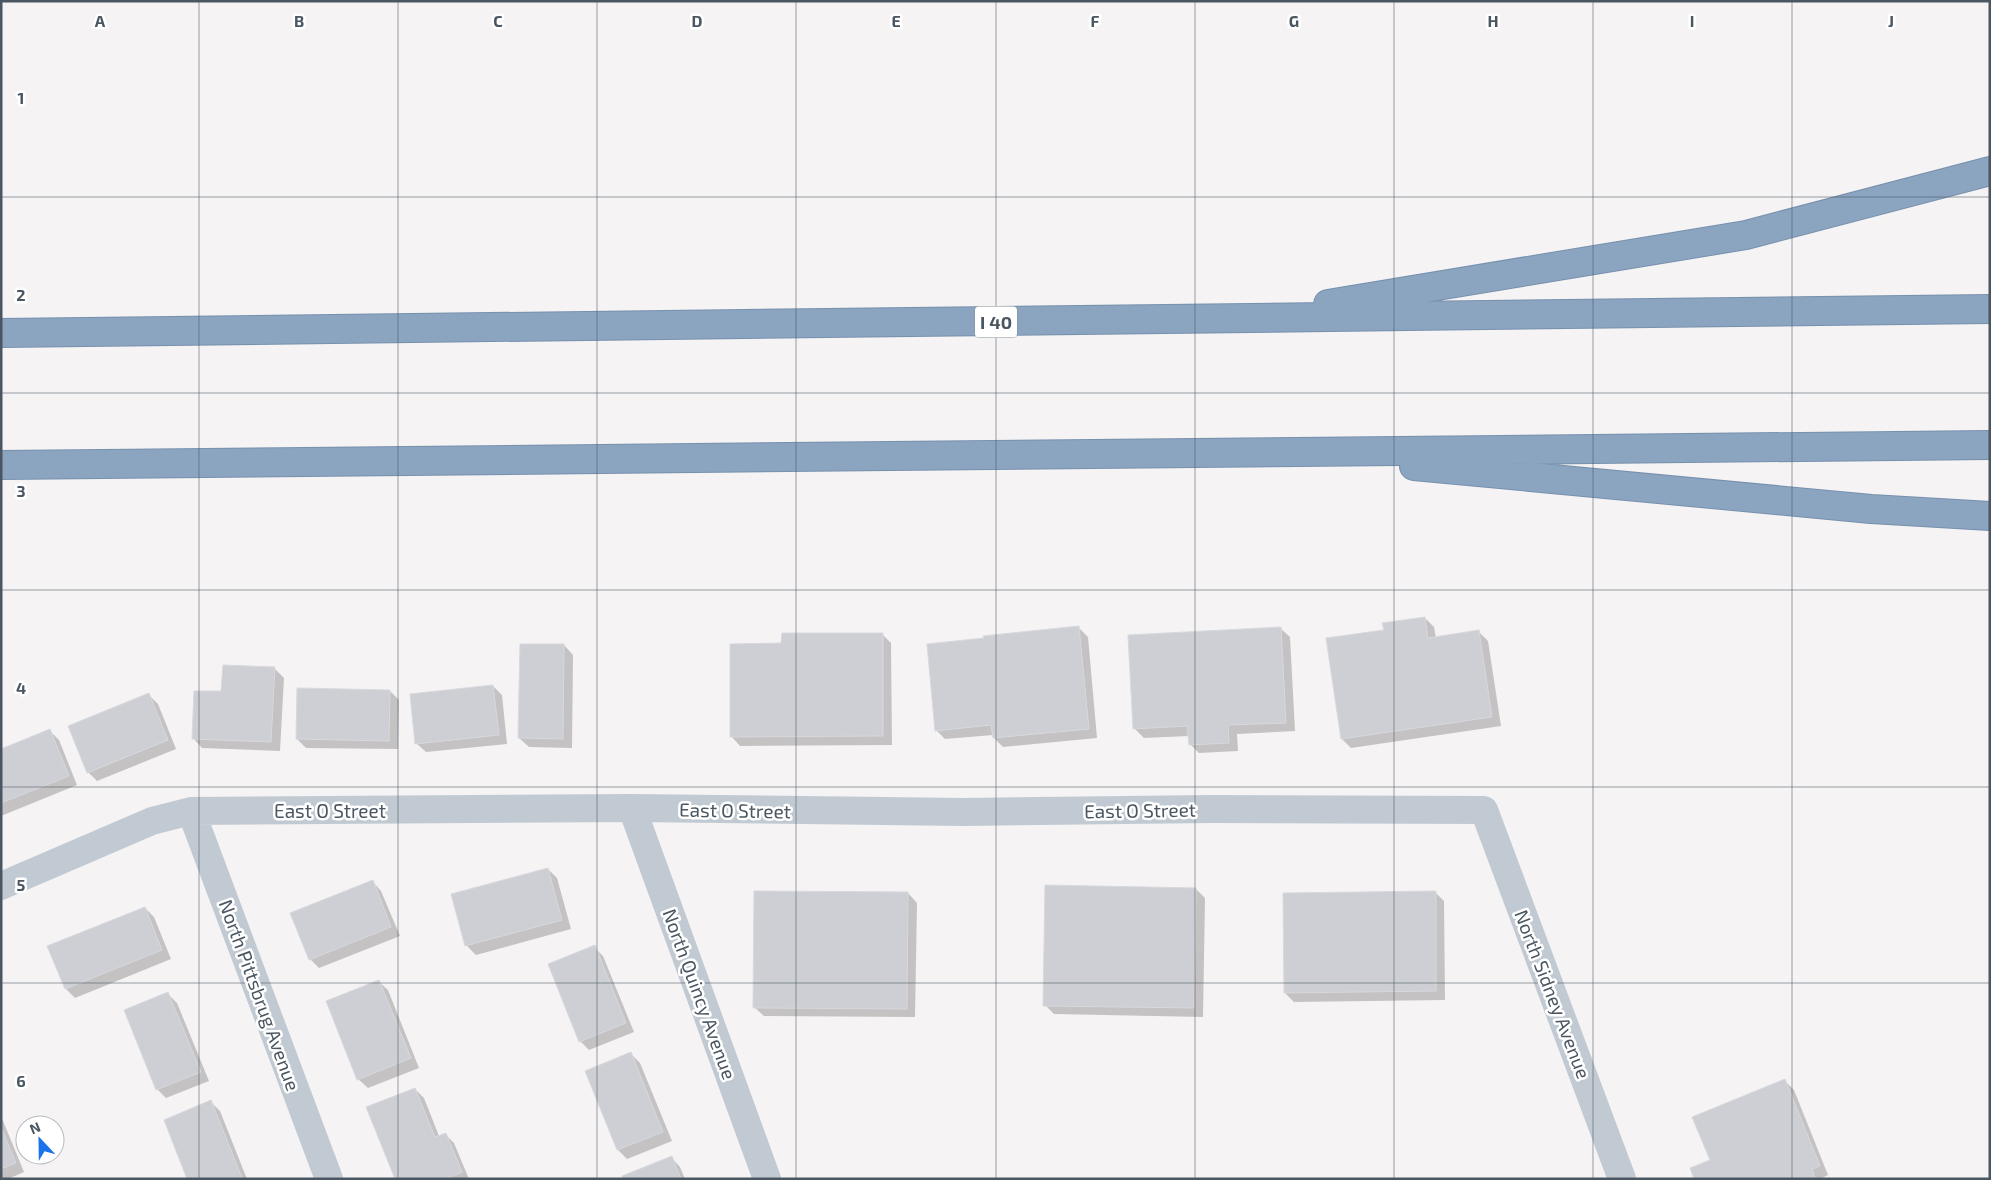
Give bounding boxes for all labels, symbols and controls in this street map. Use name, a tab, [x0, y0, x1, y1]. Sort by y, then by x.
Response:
text: A	[95, 11, 106, 30]
text: B	[294, 11, 304, 30]
text: C	[493, 11, 503, 30]
text: D	[692, 11, 703, 30]
text: E	[891, 11, 901, 30]
text: F	[1091, 11, 1100, 30]
text: G	[1289, 11, 1299, 30]
text: H	[1487, 11, 1499, 30]
text: I	[1690, 11, 1694, 30]
text: J	[1888, 11, 1894, 30]
text: 1	[18, 88, 24, 107]
text: 2	[16, 285, 26, 304]
road number: I 40	[975, 306, 1017, 338]
text: 3	[16, 481, 26, 500]
text: 4	[16, 678, 26, 697]
street label: East O Street	[679, 798, 791, 822]
street label: East O Street	[1084, 798, 1196, 822]
street label: East O Street	[274, 799, 386, 822]
text: 5	[17, 875, 26, 894]
street label: North Pittsbrug Avenue	[215, 896, 305, 1094]
street label: North Quincy Avenue	[658, 905, 742, 1083]
street label: North Sidney Avenue	[1510, 906, 1596, 1082]
text: 6	[16, 1071, 26, 1090]
north arrow	[15, 1115, 65, 1165]
text: N	[27, 1118, 43, 1137]

